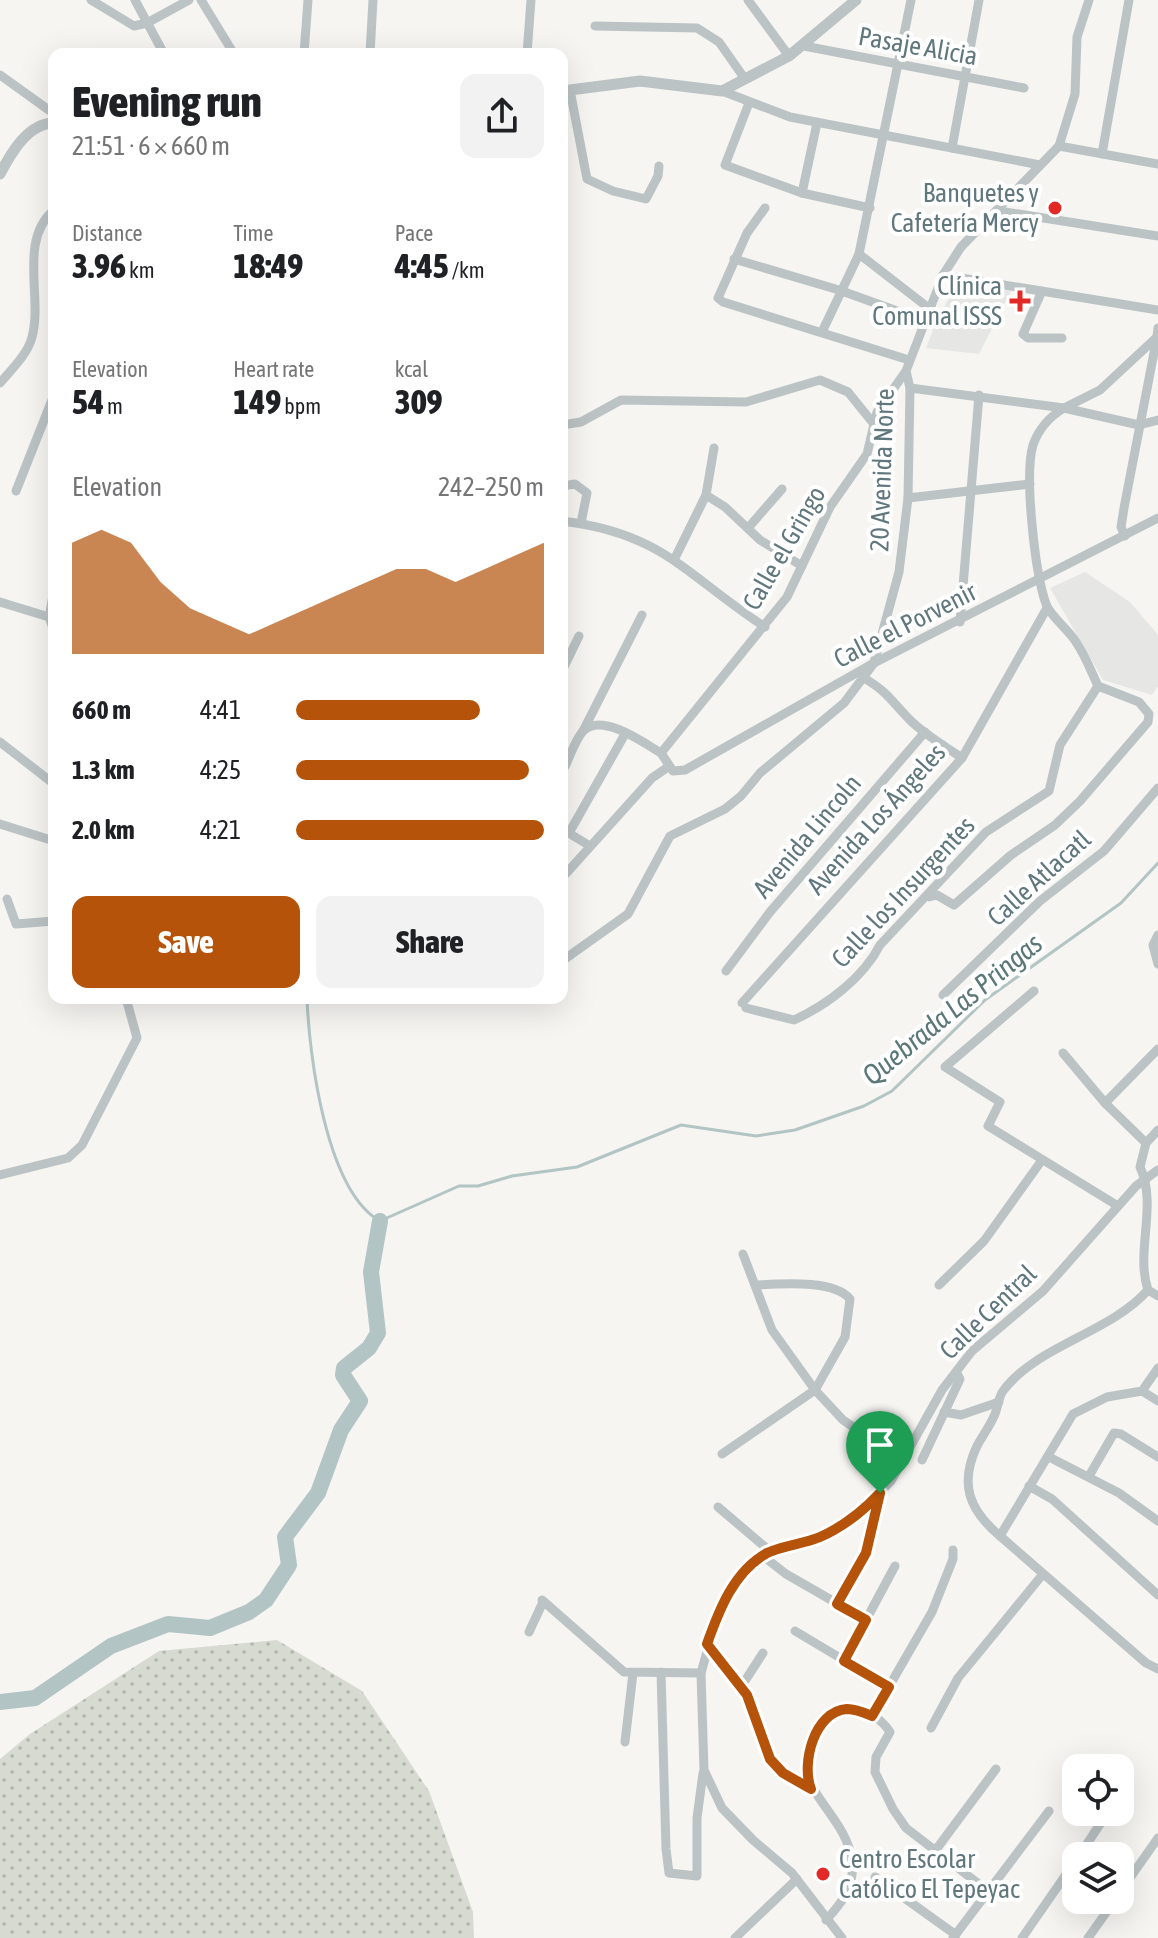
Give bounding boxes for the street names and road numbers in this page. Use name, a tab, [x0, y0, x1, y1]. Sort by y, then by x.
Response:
street label: Pasaje Alicia	[856, 21, 980, 71]
street label: 20 Avenida Norte	[864, 388, 900, 552]
street label: Calle el Gringo	[737, 481, 831, 615]
street label: Calle el Porvenir	[829, 576, 982, 674]
street label: Avenida Los Ángeles	[801, 738, 951, 900]
street label: Avenida Lincoln	[747, 768, 867, 904]
street label: Calle los Insurgentes	[825, 810, 981, 974]
street label: Calle Atlacatl	[981, 824, 1097, 932]
street label: Calle Central	[934, 1259, 1043, 1365]

